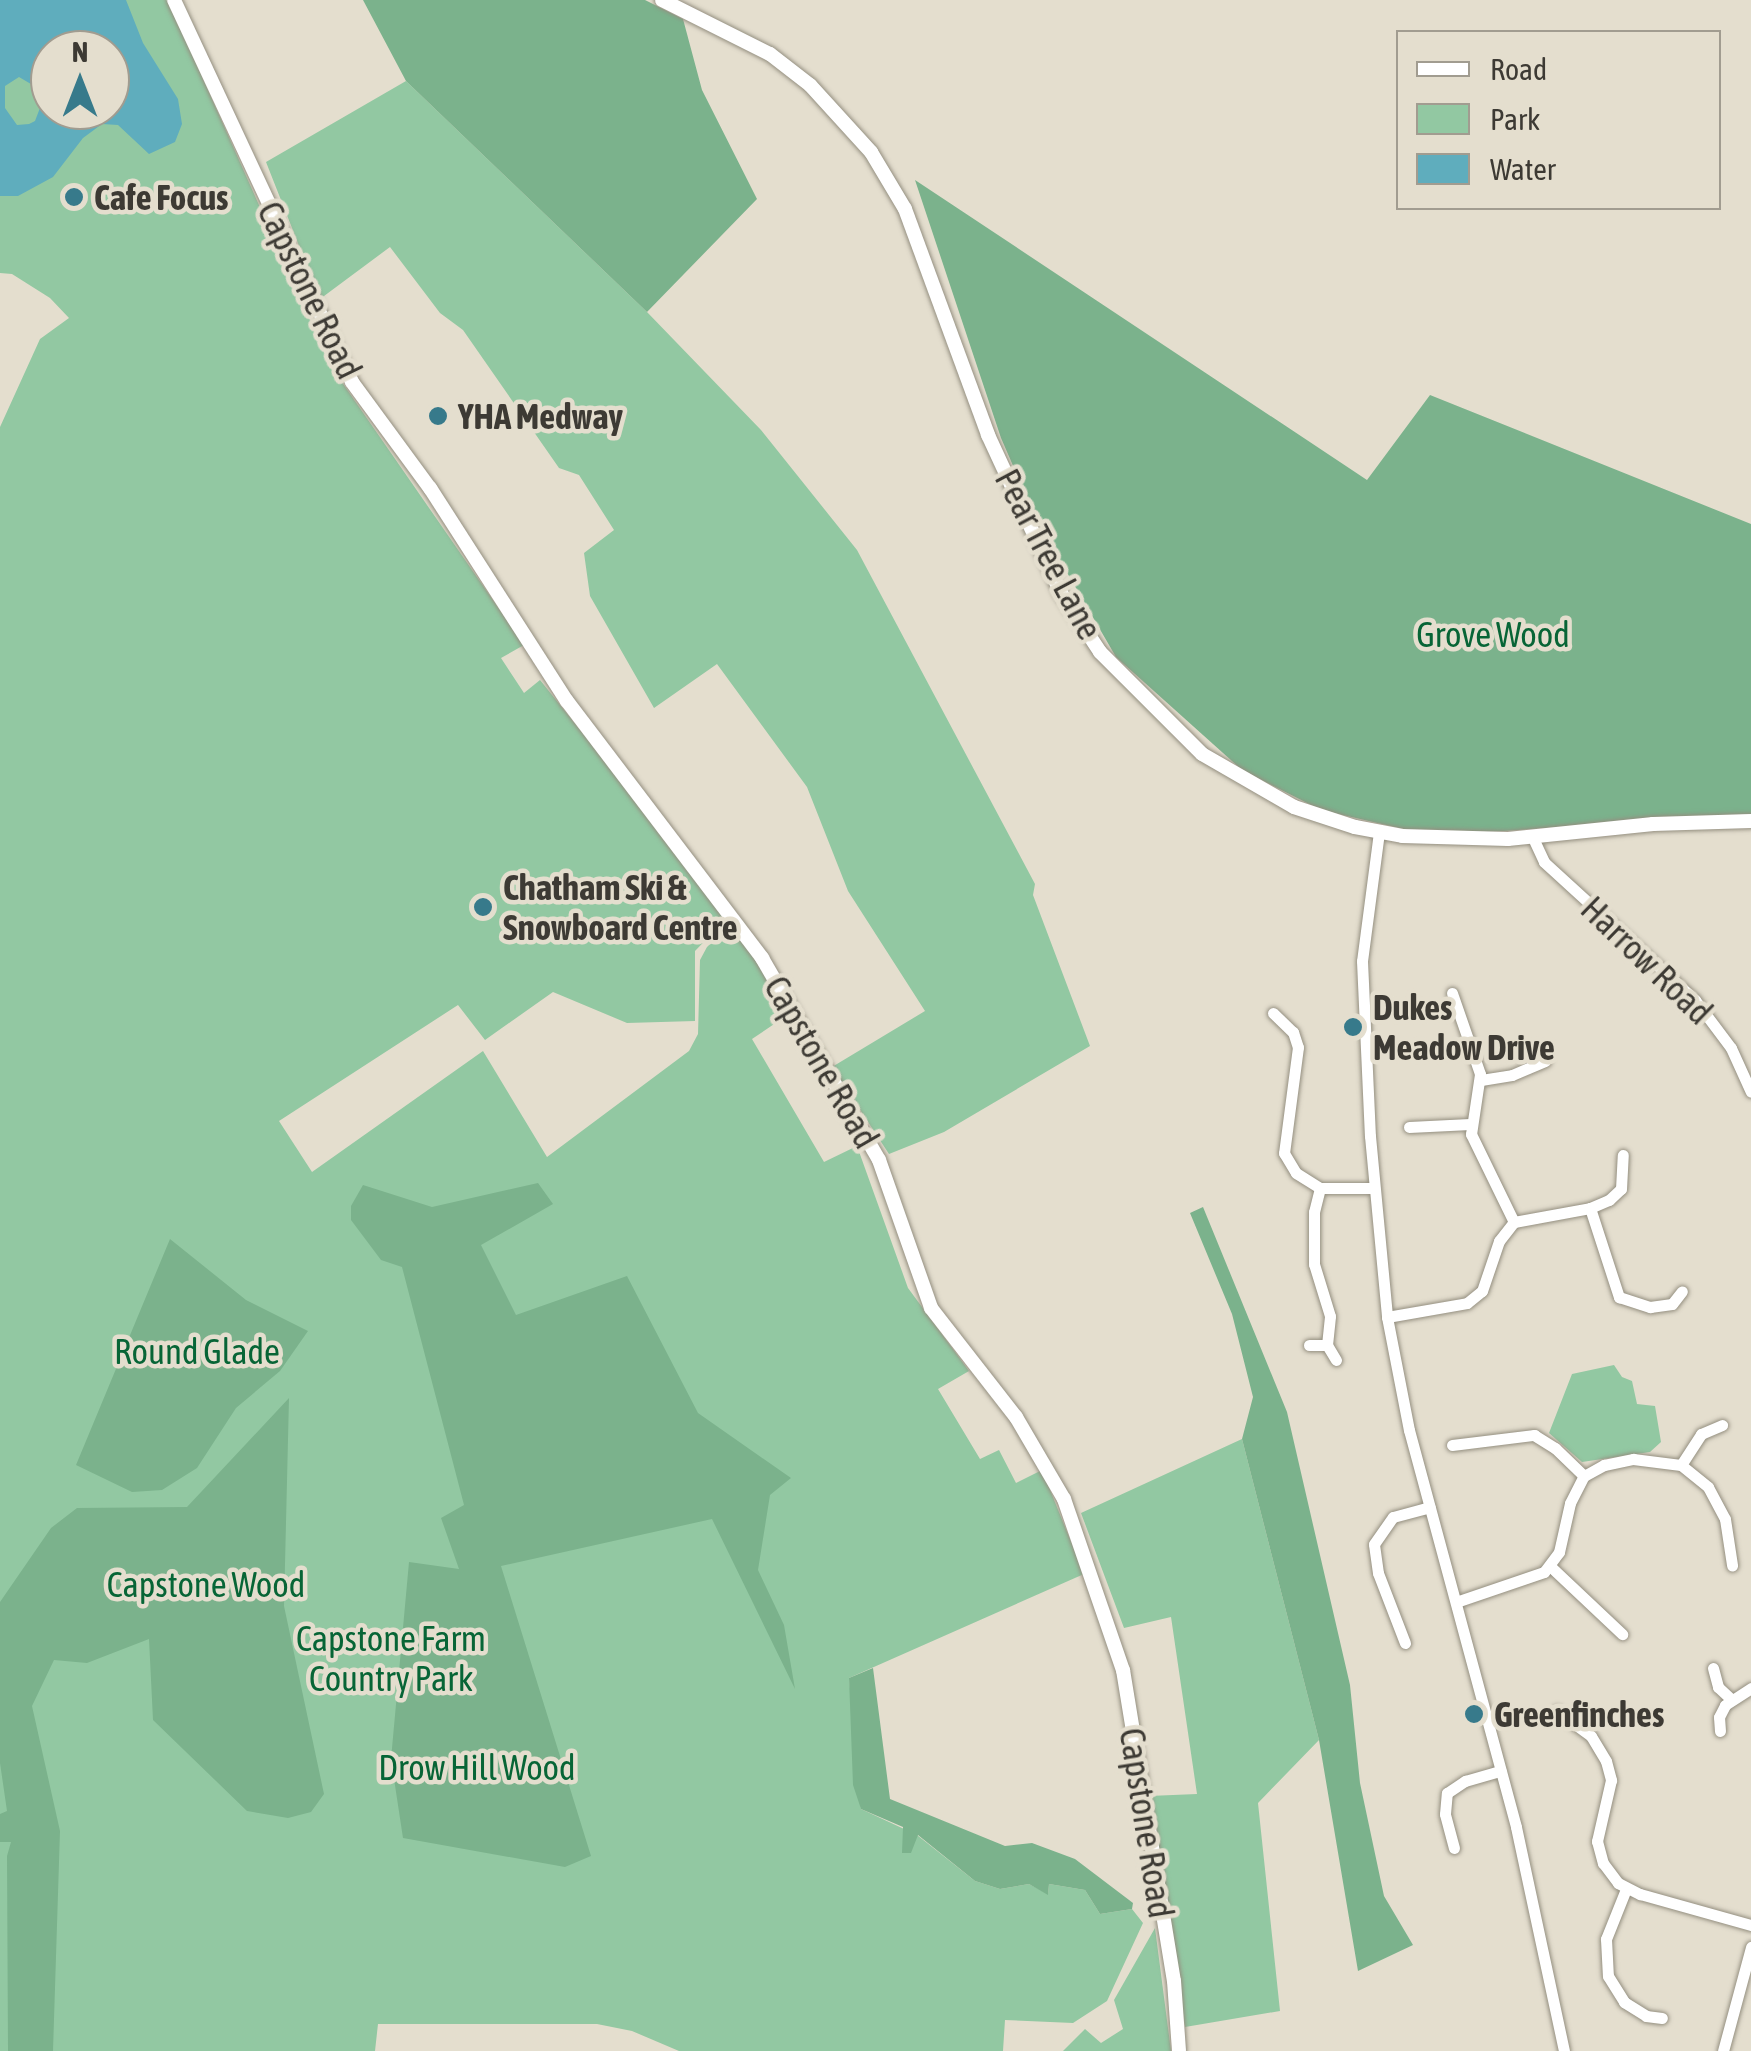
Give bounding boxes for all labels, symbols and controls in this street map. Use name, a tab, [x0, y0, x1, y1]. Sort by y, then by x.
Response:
north arrow	[30, 30, 130, 130]
legend	[1396, 30, 1721, 210]
text: N	[72, 36, 88, 68]
text: Road	[1490, 52, 1547, 86]
text: Park	[1490, 102, 1540, 136]
text: Water	[1490, 152, 1556, 186]
place label: Cafe Focus	[94, 176, 228, 218]
marker: Cafe Focus	[63, 186, 85, 208]
street label: Capstone Road	[249, 195, 371, 385]
place label: YHA Medway	[458, 395, 623, 437]
marker: YHA Medway	[427, 405, 449, 427]
street label: Pear Tree Lane	[987, 462, 1111, 646]
park label: Grove Wood	[1416, 613, 1570, 655]
place label: Chatham Ski & Snowboard Centre	[503, 866, 738, 948]
street label: Harrow Road	[1573, 887, 1721, 1033]
marker: Chatham Ski & Snowboard Centre	[472, 896, 494, 918]
street label: Capstone Road	[756, 969, 888, 1155]
place label: Dukes Meadow Drive	[1373, 986, 1555, 1068]
marker: Dukes Meadow Drive	[1342, 1016, 1364, 1038]
park label: Round Glade	[114, 1330, 280, 1372]
park label: Capstone Wood	[107, 1563, 305, 1605]
park label: Capstone Farm Country Park	[296, 1617, 486, 1699]
place label: Greenfinches	[1494, 1693, 1664, 1735]
marker: Greenfinches	[1463, 1703, 1485, 1725]
street label: Capstone Road	[1111, 1725, 1183, 1921]
park label: Drow Hill Wood	[378, 1746, 576, 1788]

